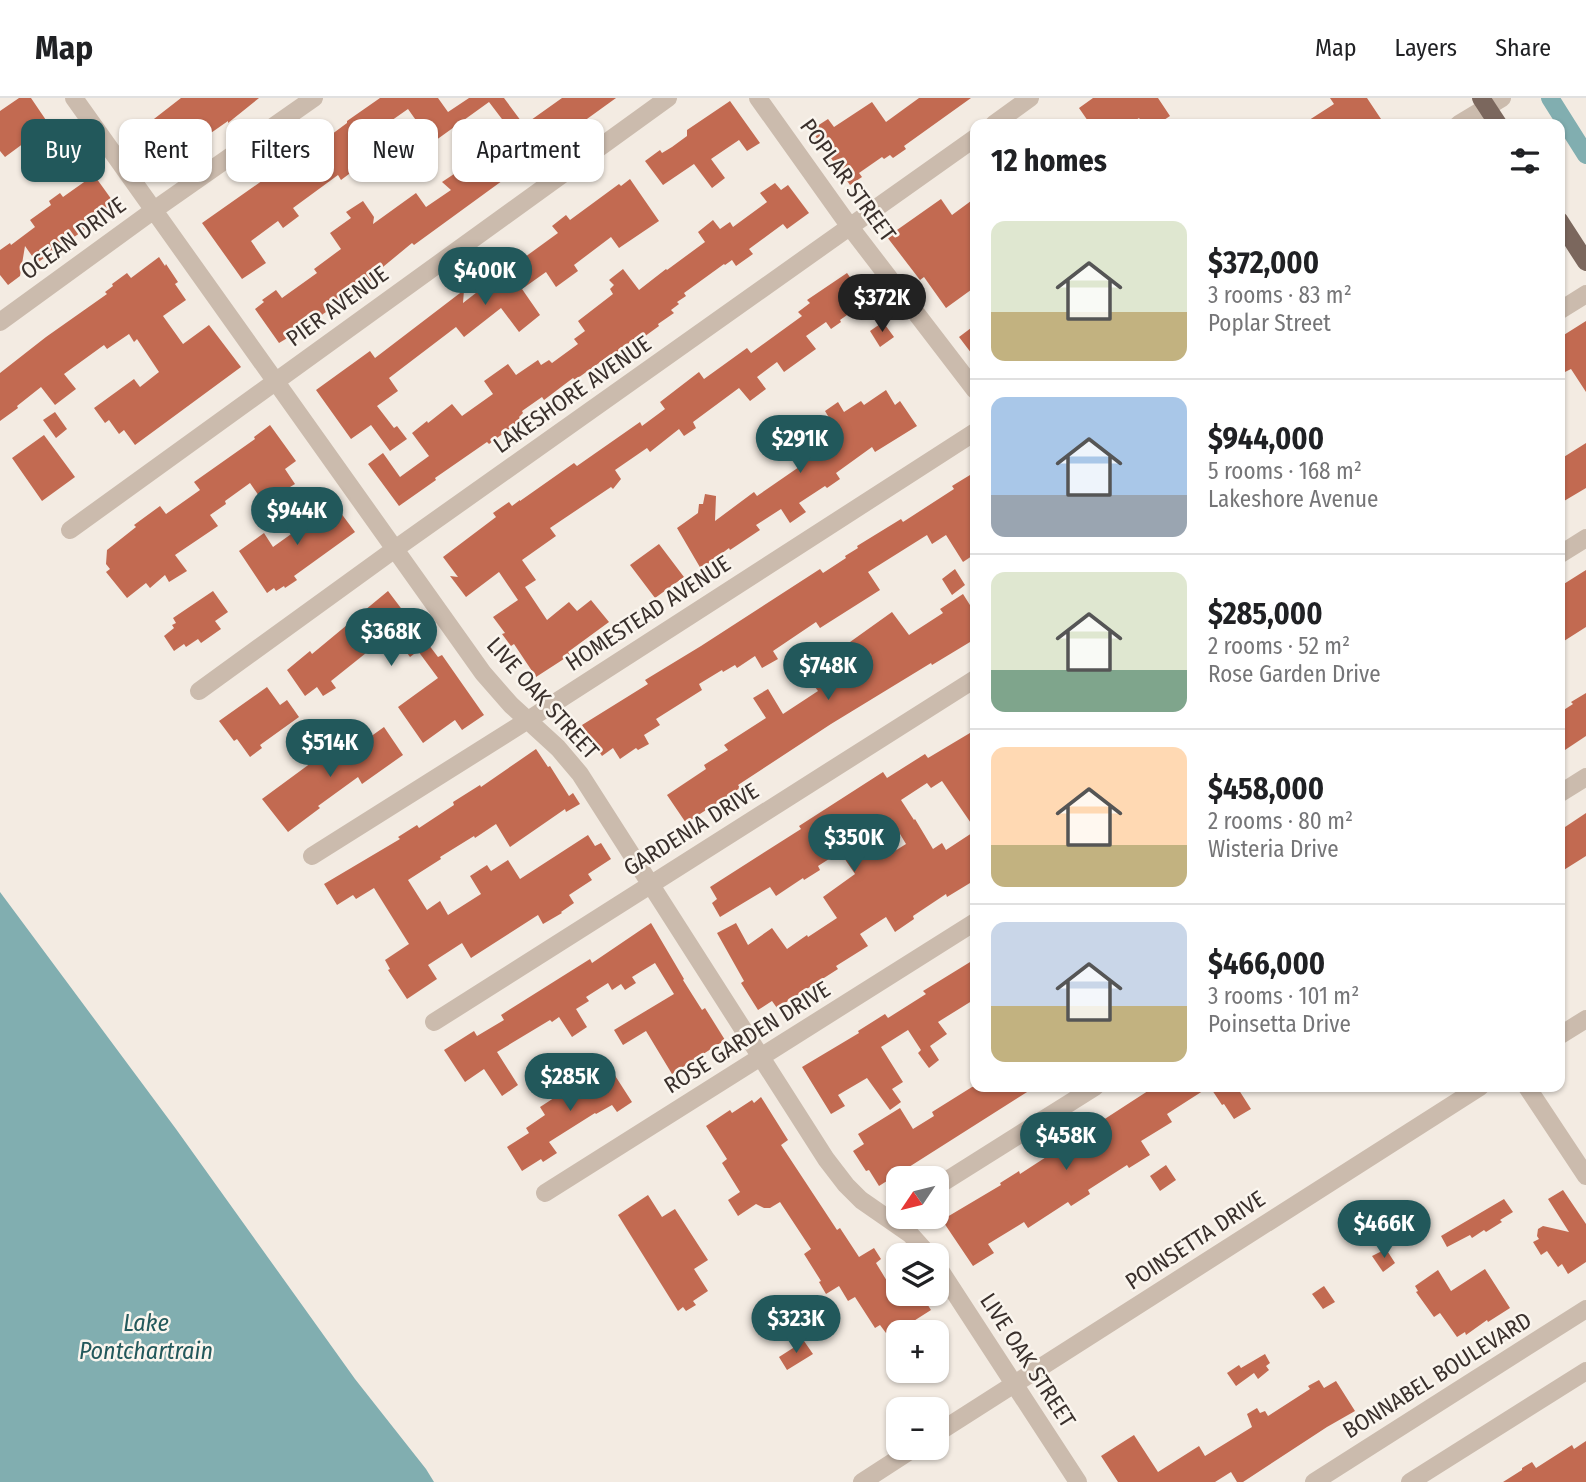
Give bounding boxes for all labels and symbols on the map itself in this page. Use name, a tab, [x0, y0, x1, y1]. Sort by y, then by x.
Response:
street label: POPLAR STREET	[794, 113, 902, 247]
street label: OCEAN DRIVE	[15, 191, 131, 285]
pin: $400K	[436, 248, 534, 307]
street label: PIER AVENUE	[281, 260, 393, 352]
pin: $372K	[833, 274, 931, 334]
street label: LAKESHORE AVENUE	[488, 329, 656, 459]
pin: $291K	[751, 416, 849, 475]
pin: $944K	[248, 488, 346, 547]
street label: HOMESTEAD AVENUE	[560, 549, 736, 677]
pin: $368K	[342, 608, 440, 668]
street label: LIVE OAK STREET	[481, 631, 605, 765]
pin: $748K	[779, 642, 877, 702]
pin: $514K	[281, 720, 379, 779]
street label: GARDENIA DRIVE	[618, 776, 764, 882]
pin: $350K	[805, 814, 903, 874]
street label: ROSE GARDEN DRIVE	[659, 975, 835, 1099]
pin: $285K	[521, 1054, 619, 1113]
pin: $458K	[1017, 1112, 1115, 1172]
north arrow	[886, 1166, 948, 1228]
street label: POINSETTA DRIVE	[1120, 1184, 1270, 1296]
pin: $466K	[1335, 1200, 1433, 1260]
street label: LIVE OAK STREET	[974, 1288, 1082, 1433]
pin: $323K	[747, 1296, 845, 1355]
street label: BONNABEL BOULEVARD	[1338, 1306, 1536, 1444]
water label: Lake Pontchartrain	[79, 1309, 213, 1365]

